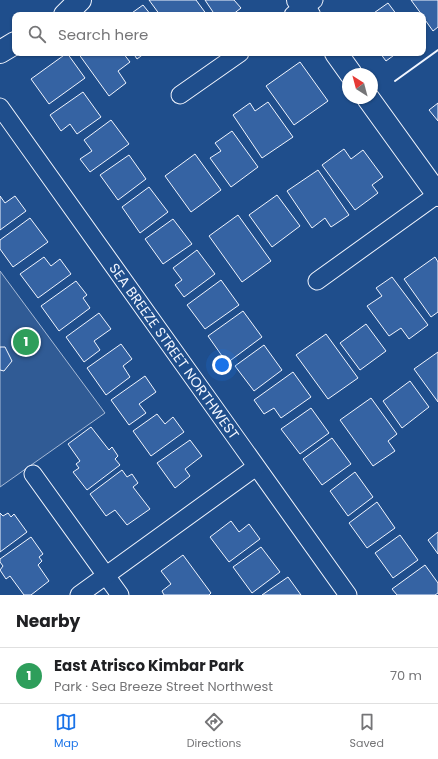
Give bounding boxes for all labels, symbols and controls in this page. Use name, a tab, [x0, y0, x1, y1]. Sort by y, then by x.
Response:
search box	[12, 12, 426, 56]
icon: search	[26, 23, 48, 45]
text: Search here	[58, 24, 148, 45]
north arrow	[342, 68, 378, 104]
street label: SEA BREEZE STREET NORTHWEST	[105, 259, 244, 444]
pin: 1	[13, 327, 39, 357]
your location	[212, 355, 232, 375]
text: Nearby	[16, 609, 80, 633]
text: East Atrisco Kimbar Park	[54, 655, 244, 676]
text: 1	[27, 666, 31, 685]
text: 70 m	[390, 666, 422, 685]
text: Park · Sea Breeze Street Northwest	[54, 677, 273, 696]
tab: Map	[54, 711, 78, 752]
tab: Directions	[187, 711, 241, 752]
tab: Saved	[350, 711, 384, 752]

